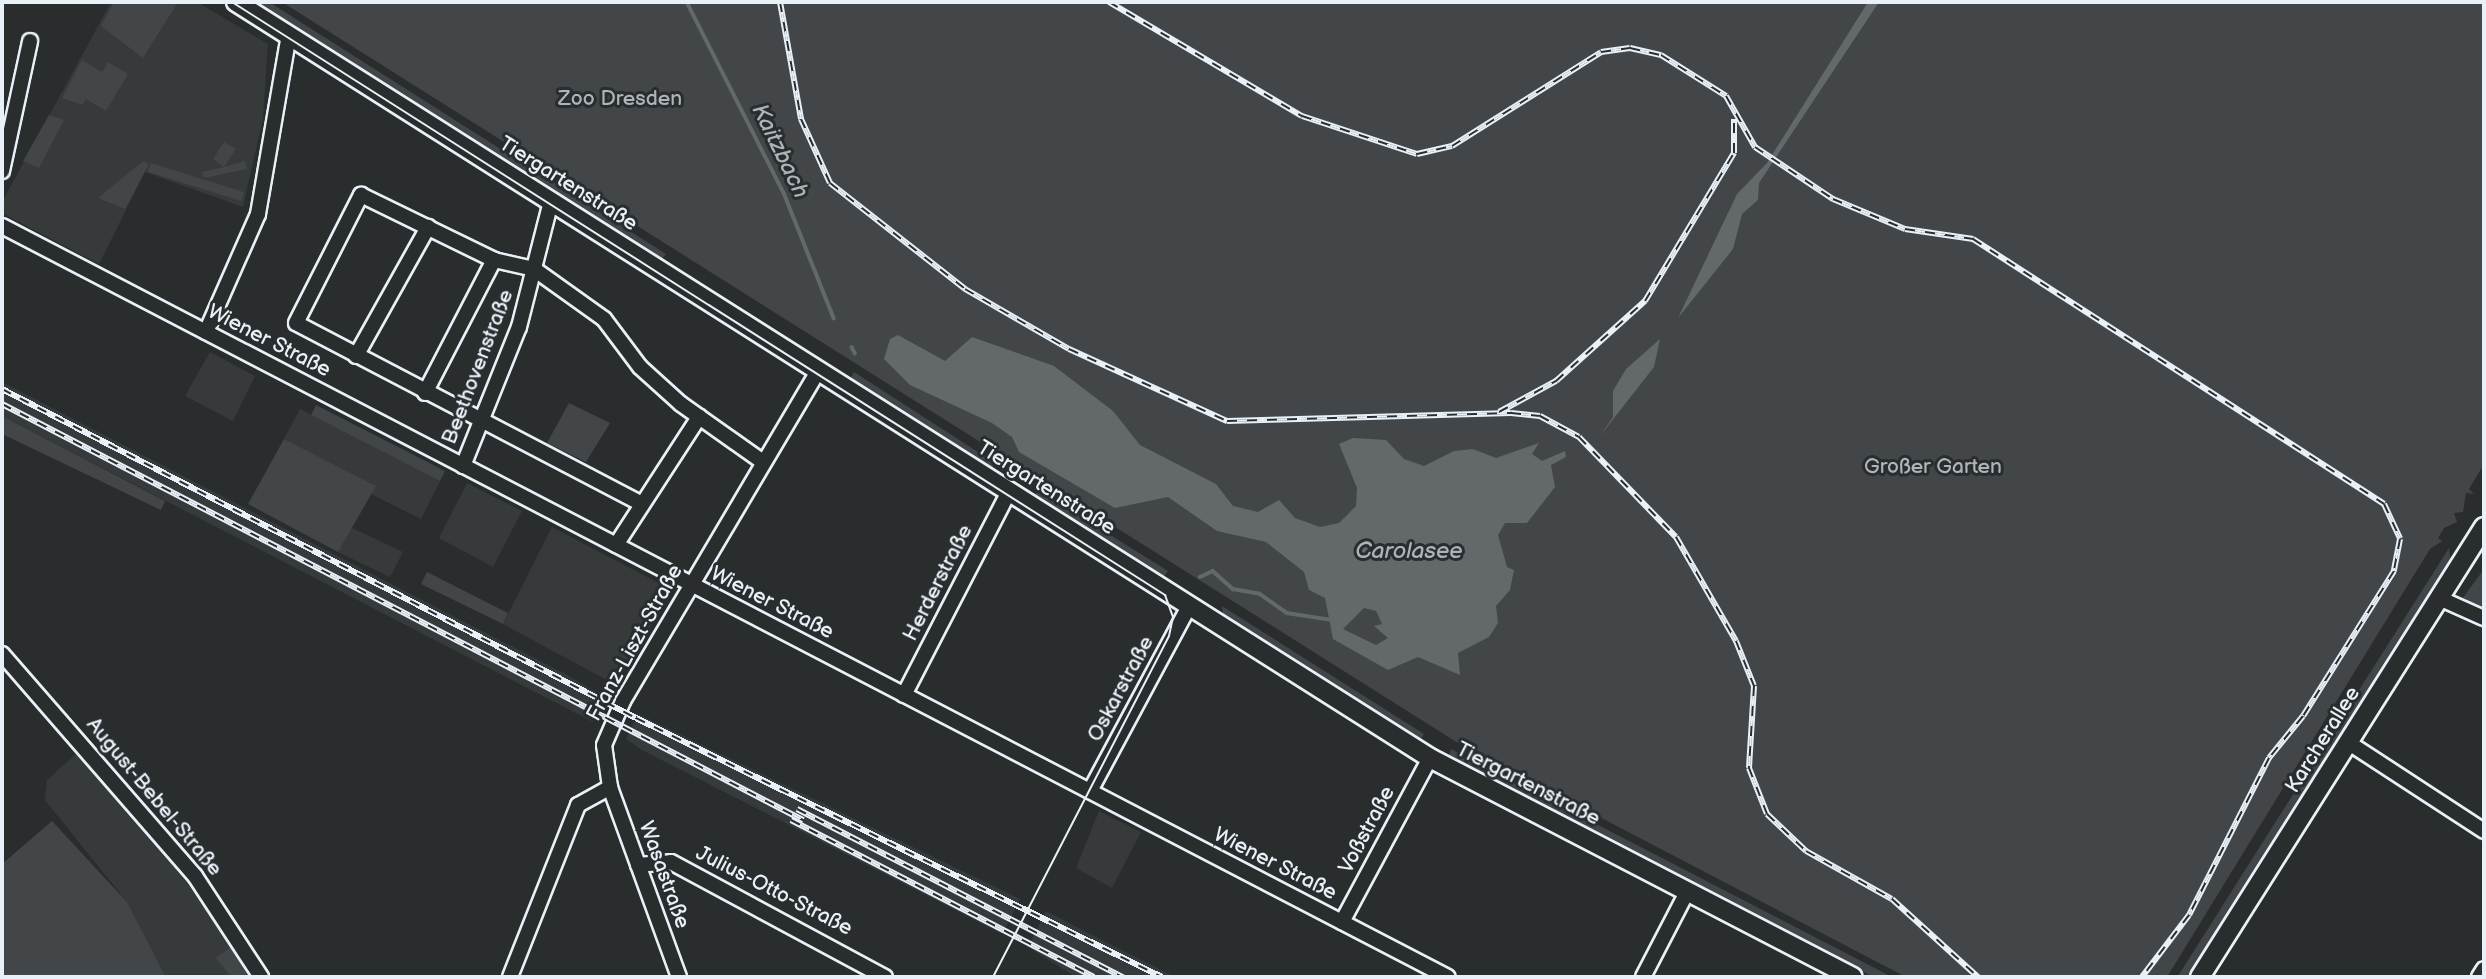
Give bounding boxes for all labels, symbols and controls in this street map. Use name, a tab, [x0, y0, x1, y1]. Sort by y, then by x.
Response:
park label: Zoo Dresden	[558, 86, 682, 112]
water label: Kaitzbach	[745, 99, 815, 203]
street label: Tiergartenstraße	[494, 131, 642, 237]
street label: Beethovenstraße	[437, 286, 519, 448]
street label: Wiener Straße	[203, 299, 335, 383]
street label: Tiergartenstraße	[972, 435, 1120, 541]
park label: Großer Garten	[1864, 454, 2002, 480]
street label: Herderstraße	[898, 521, 978, 645]
water label: Carolasee	[1355, 537, 1463, 565]
street label: Franz-Liszt-Straße	[582, 560, 688, 726]
street label: Wiener Straße	[706, 561, 838, 645]
street label: Oskarstraße	[1083, 632, 1159, 746]
street label: Karcherallee	[2280, 682, 2366, 798]
street label: August-Bebel-Straße	[81, 713, 227, 881]
street label: Tiergartenstraße	[1452, 737, 1604, 831]
street label: Voßstraße	[1334, 782, 1400, 878]
street label: Wasastraße	[633, 818, 695, 932]
street label: Wiener Straße	[1209, 822, 1341, 906]
street label: Julius-Otto-Straße	[692, 841, 856, 941]

